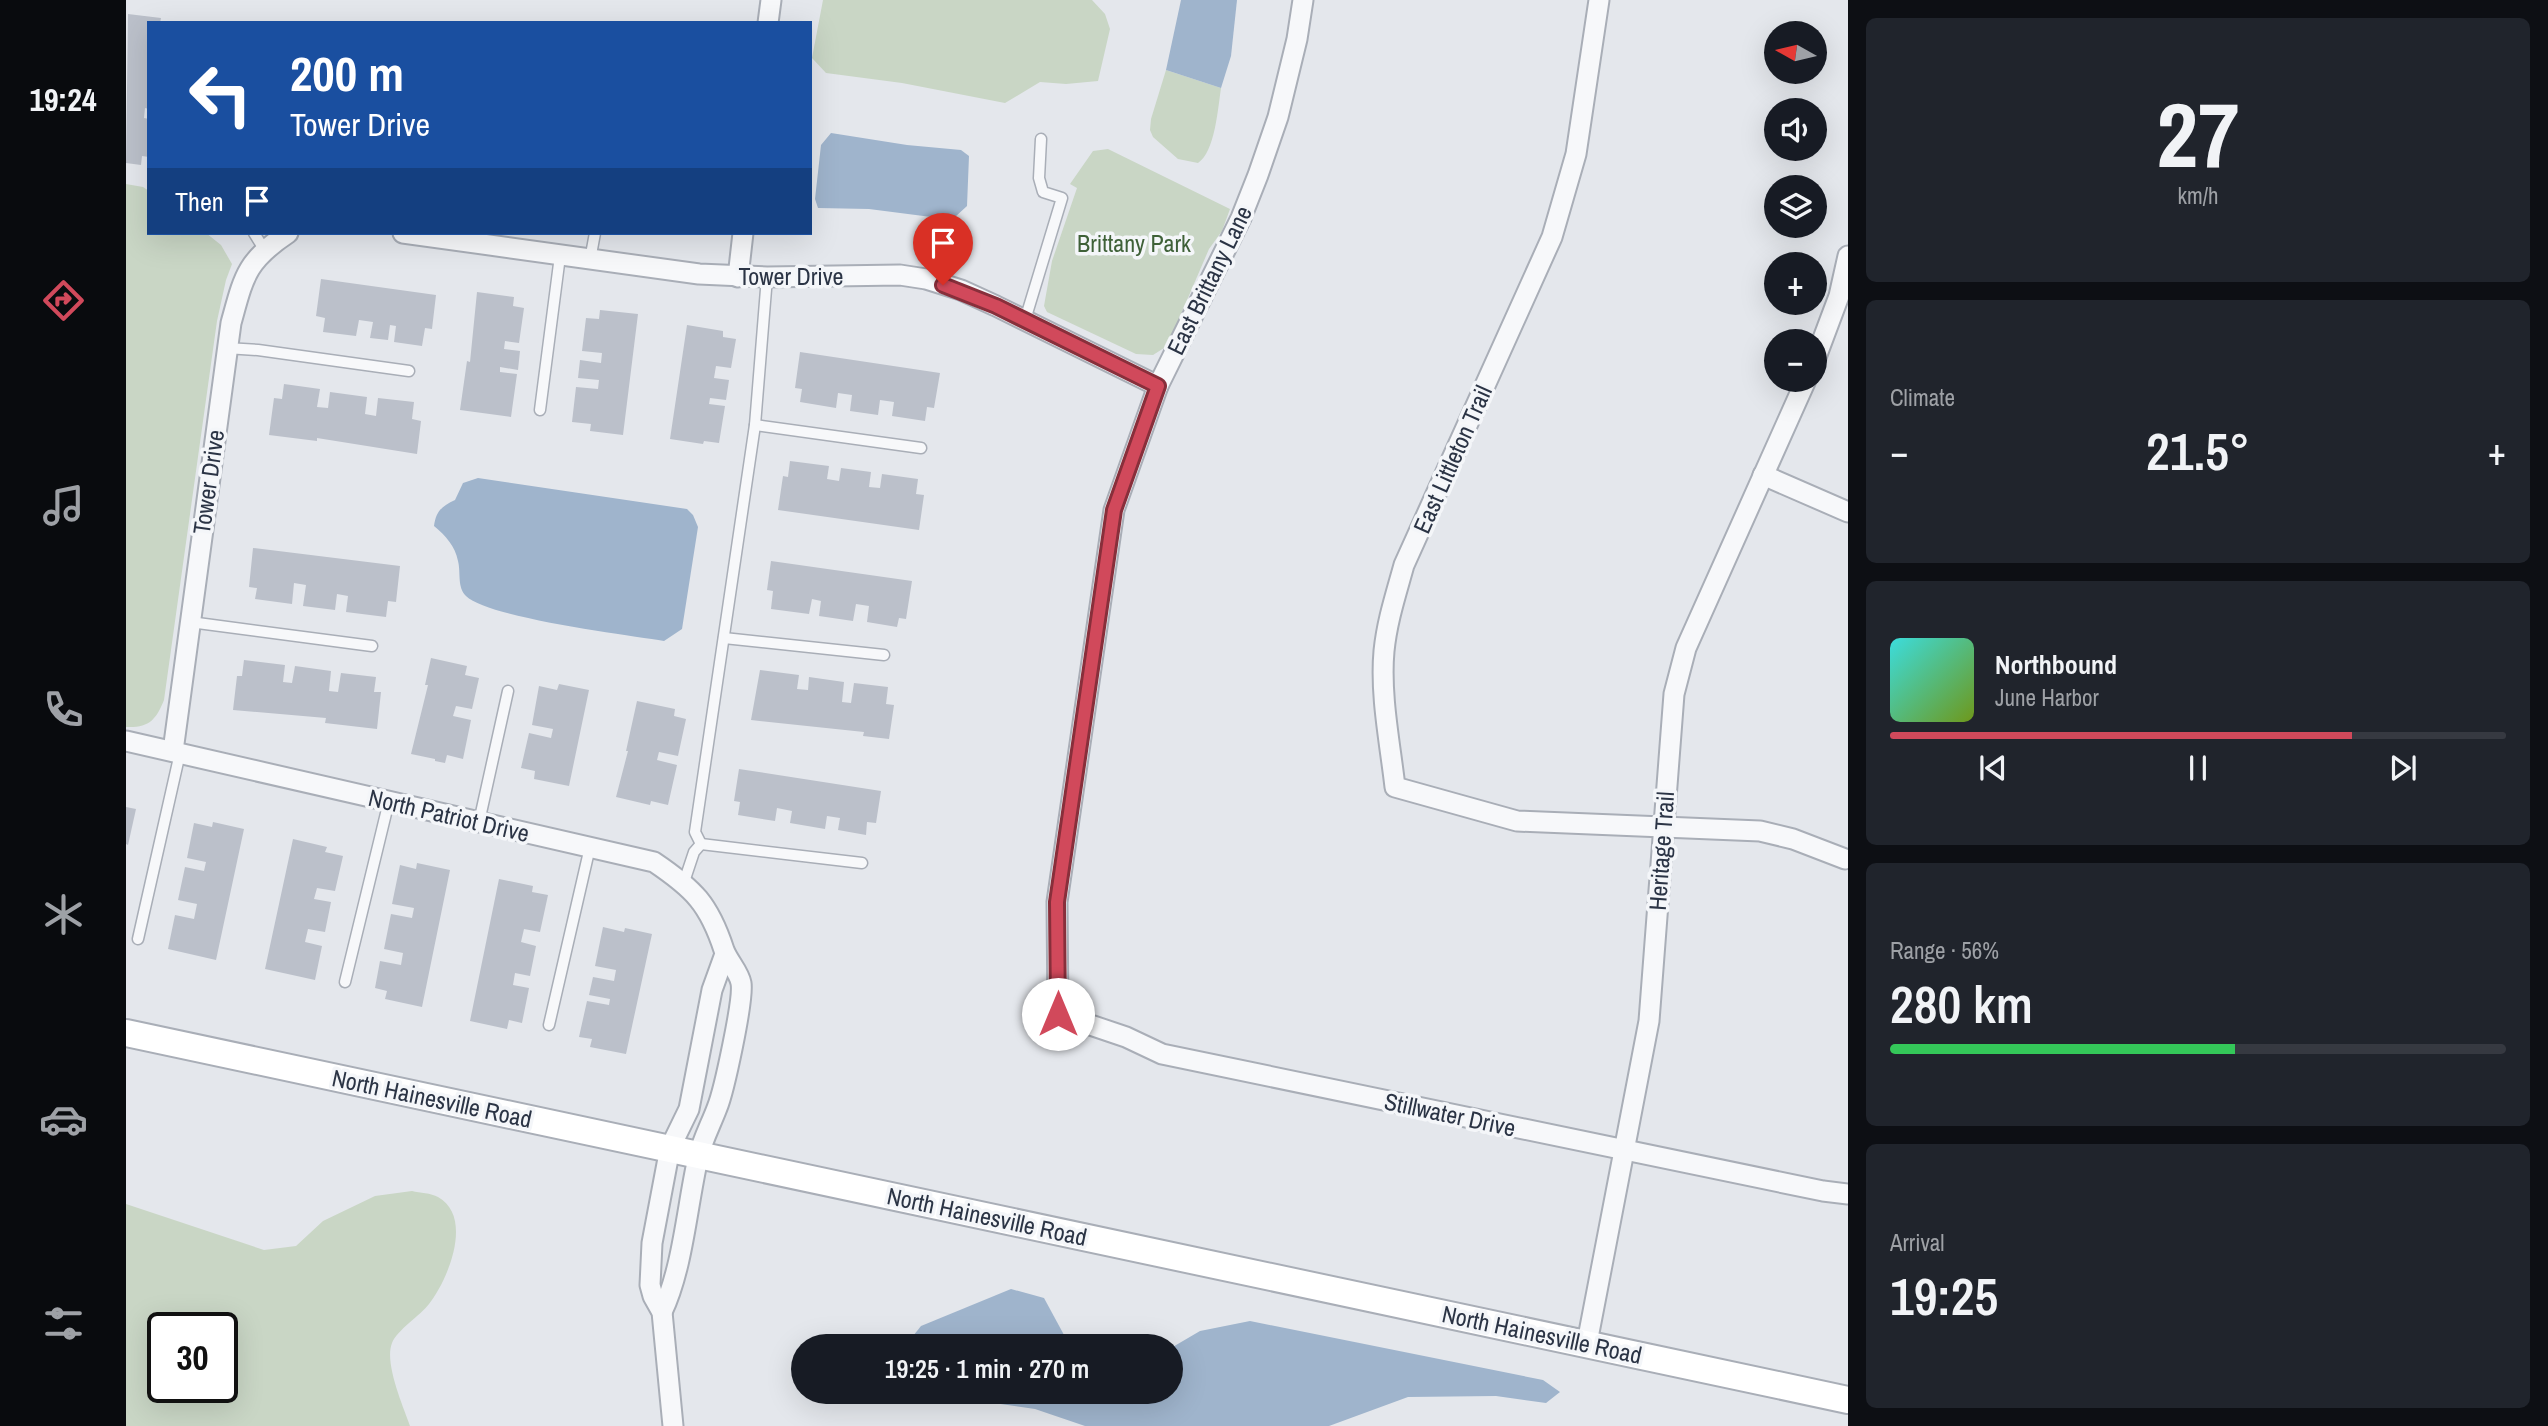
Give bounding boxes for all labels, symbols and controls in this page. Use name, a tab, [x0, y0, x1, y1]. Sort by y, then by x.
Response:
north arrow	[1764, 21, 1827, 84]
map controls	[1764, 21, 1827, 392]
text: 200 m	[290, 40, 404, 106]
icon: left	[175, 49, 266, 140]
text: 27	[2157, 73, 2240, 195]
text: 19:24	[29, 78, 97, 121]
button: sound	[1764, 98, 1827, 161]
text: Tower Drive	[290, 103, 430, 146]
button: layers	[1764, 175, 1827, 238]
text: km/h	[2178, 180, 2218, 211]
icon: arrive	[238, 182, 276, 220]
text: Then	[175, 184, 224, 219]
street label: East Brittany Lane	[1159, 200, 1259, 360]
pin	[913, 213, 973, 285]
icon: arrive	[924, 224, 962, 262]
park label: Brittany Park	[1077, 227, 1191, 259]
button: +	[1764, 252, 1827, 315]
street label: Tower Drive	[739, 260, 843, 292]
icon: directions	[39, 276, 88, 325]
button: −	[1764, 329, 1827, 392]
street label: East Littleton Trail	[1405, 380, 1499, 538]
text: Climate	[1890, 382, 1955, 413]
text: 21.5°	[2146, 416, 2250, 486]
text: −	[1890, 426, 1908, 477]
text: +	[2488, 426, 2506, 477]
street label: Tower Drive	[185, 428, 231, 536]
icon: music	[39, 481, 88, 530]
text: Northbound	[1995, 647, 2117, 682]
text: June Harbor	[1995, 682, 2099, 713]
icon: phone	[39, 685, 88, 734]
icon: previous	[1974, 749, 2012, 787]
icon: pause	[2179, 749, 2217, 787]
icon: next	[2384, 749, 2422, 787]
street label: North Patriot Drive	[365, 781, 533, 849]
street label: Heritage Trail	[1641, 790, 1681, 912]
icon: climate	[39, 890, 88, 939]
text: Range · 56%	[1890, 935, 1999, 966]
text: 280 km	[1890, 969, 2033, 1039]
position arrow	[1021, 977, 1095, 1051]
street label: North Hainesville Road	[329, 1061, 535, 1135]
street label: Stillwater Drive	[1381, 1084, 1519, 1144]
icon: car	[39, 1095, 88, 1144]
street label: North Hainesville Road	[884, 1179, 1090, 1253]
text: Arrival	[1890, 1227, 1945, 1258]
text: 19:25	[1890, 1261, 1998, 1331]
street label: North Hainesville Road	[1439, 1297, 1645, 1371]
icon: filters	[39, 1299, 88, 1348]
speed limit sign: 30	[147, 1312, 238, 1403]
text: 19:25 · 1 min · 270 m	[885, 1351, 1089, 1386]

